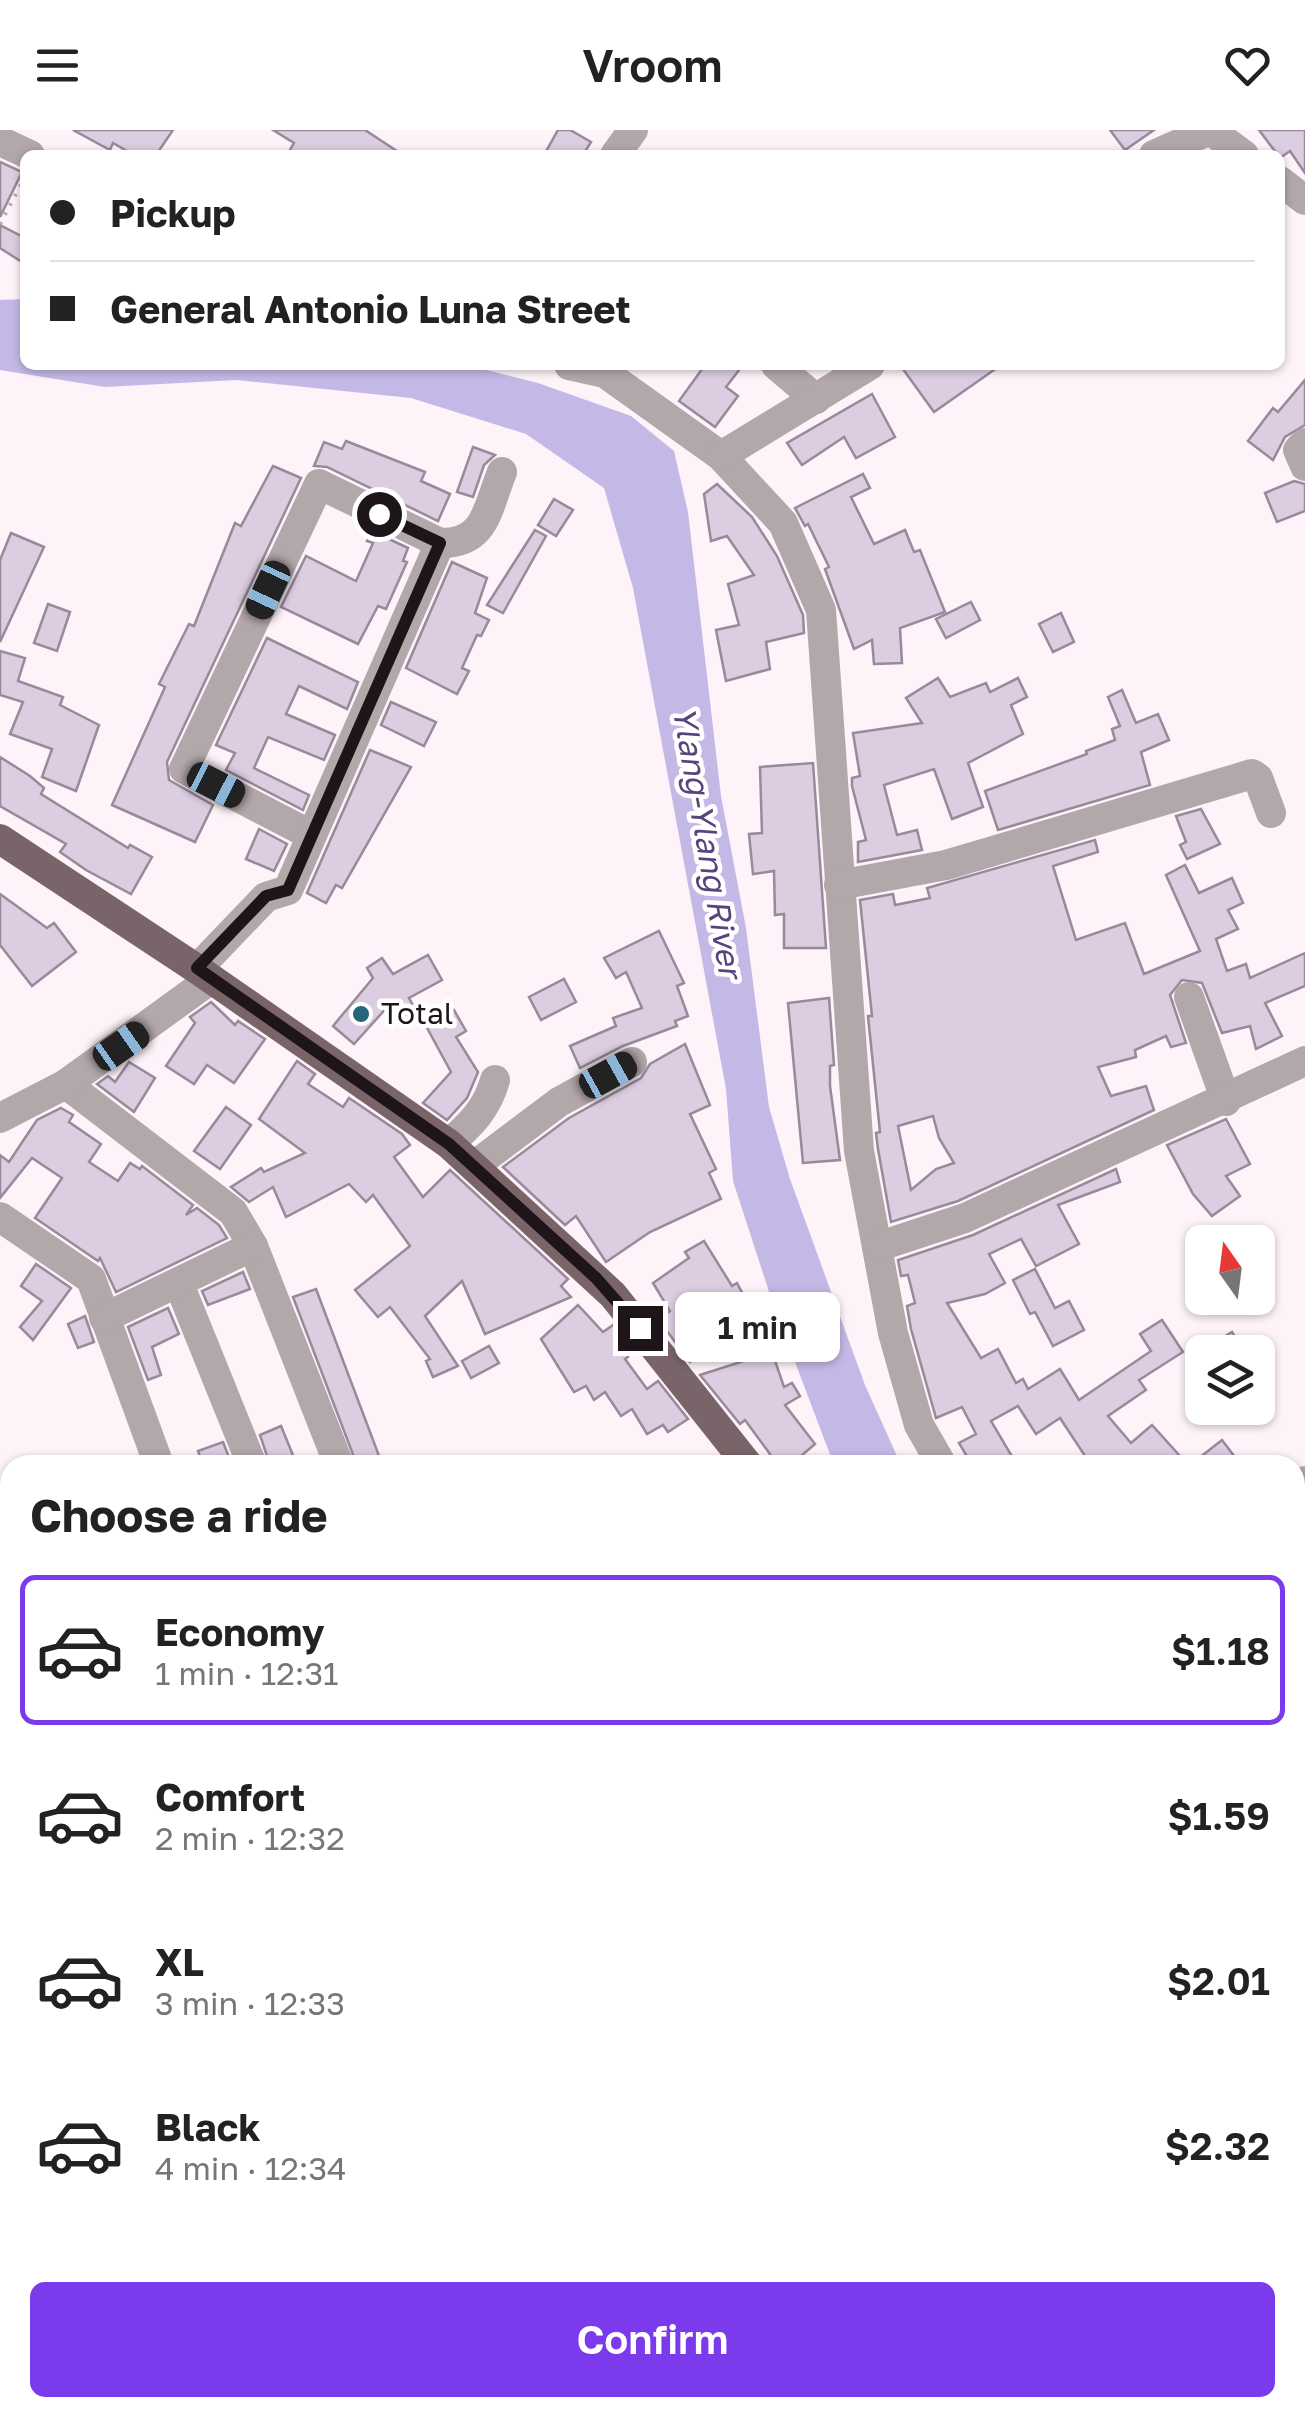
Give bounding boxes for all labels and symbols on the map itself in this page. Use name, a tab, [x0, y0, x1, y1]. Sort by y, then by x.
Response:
route start	[357, 492, 402, 537]
car	[242, 556, 294, 624]
water label: Ylang-Ylang River	[665, 704, 751, 984]
car	[182, 758, 250, 812]
place label: Total	[381, 995, 453, 1031]
marker: Total	[350, 1003, 372, 1025]
car	[88, 1017, 154, 1075]
car	[574, 1047, 642, 1103]
north arrow	[1185, 1225, 1275, 1315]
callout: 1 min	[675, 1293, 840, 1363]
route end	[618, 1306, 663, 1351]

